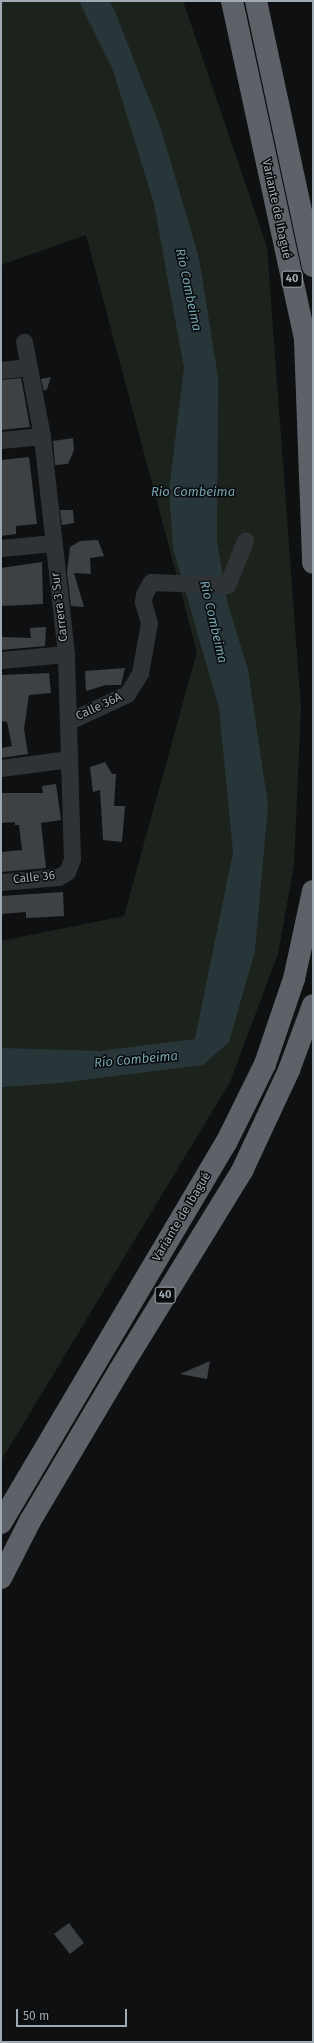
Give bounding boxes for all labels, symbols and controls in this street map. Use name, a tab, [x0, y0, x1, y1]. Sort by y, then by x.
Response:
street label: Variante de Ibagué	[258, 158, 294, 260]
water label: Río Combeima	[172, 247, 204, 333]
road number: 40	[281, 270, 303, 288]
water label: Rio Combeima	[151, 484, 235, 500]
street label: Carrera 3 Sur	[49, 571, 71, 643]
water label: Río Combeima	[196, 579, 230, 665]
street label: Calle 36A	[74, 690, 124, 724]
street label: Calle 36	[12, 869, 56, 887]
water label: Río Combeima	[93, 1049, 179, 1071]
street label: Variante de Ibagué	[150, 1170, 214, 1264]
road number: 40	[154, 1286, 176, 1304]
scale bar	[18, 2001, 129, 2027]
text: 50 m	[23, 2009, 49, 2023]

